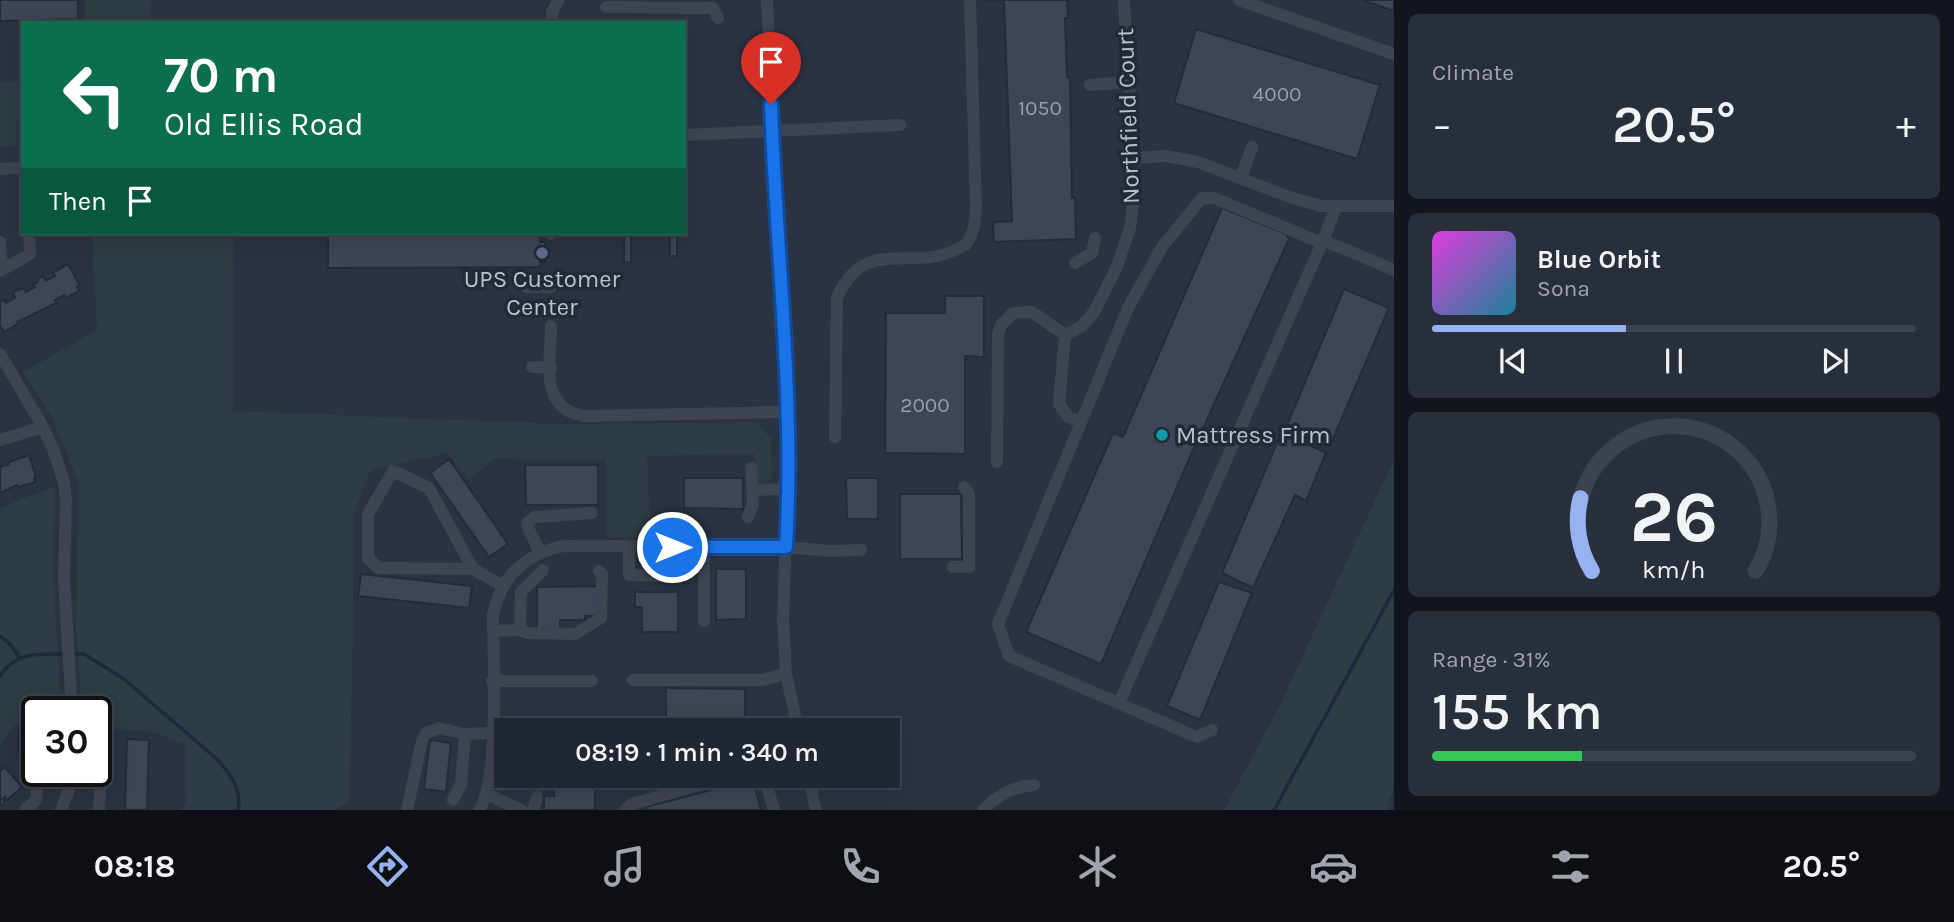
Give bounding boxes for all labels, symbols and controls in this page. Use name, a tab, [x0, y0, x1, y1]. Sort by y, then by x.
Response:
street label: Northfield Court	[1111, 27, 1145, 205]
pin	[741, 32, 801, 104]
icon: arrive	[752, 43, 790, 81]
text: 70 m	[164, 47, 278, 104]
icon: left	[49, 49, 140, 140]
text: Climate	[1432, 59, 1514, 86]
house number: 4000	[1252, 82, 1302, 106]
text: 20.5°	[1612, 94, 1736, 155]
house number: 1050	[1018, 96, 1062, 120]
text: −	[1432, 103, 1452, 148]
text: +	[1896, 103, 1916, 148]
text: Old Ellis Road	[164, 106, 364, 143]
icon: arrive	[121, 182, 159, 220]
text: Then	[49, 186, 107, 217]
text: Blue Orbit	[1537, 244, 1661, 275]
marker: UPS Customer Center	[534, 245, 550, 261]
place label: UPS Customer Center	[464, 265, 621, 321]
text: Sona	[1537, 275, 1590, 302]
icon: previous	[1494, 342, 1532, 380]
icon: pause	[1655, 342, 1693, 380]
icon: next	[1816, 342, 1854, 380]
house number: 2000	[900, 393, 950, 417]
place label: Mattress Firm	[1176, 421, 1330, 449]
marker: Mattress Firm	[1154, 427, 1170, 443]
text: 26	[1630, 474, 1718, 559]
position arrow	[635, 510, 709, 584]
text: km/h	[1642, 554, 1706, 583]
text: Range · 31%	[1432, 646, 1550, 673]
text: 155 km	[1432, 681, 1603, 742]
speed limit sign: 30	[21, 696, 112, 787]
text: 08:19 · 1 min · 340 m	[575, 737, 819, 768]
icon: directions	[363, 842, 412, 891]
icon: music	[600, 842, 649, 891]
icon: phone	[836, 842, 885, 891]
icon: climate	[1073, 842, 1122, 891]
icon: car	[1309, 842, 1358, 891]
icon: filters	[1546, 842, 1595, 891]
text: 08:18	[94, 848, 175, 885]
text: 20.5°	[1783, 848, 1860, 885]

